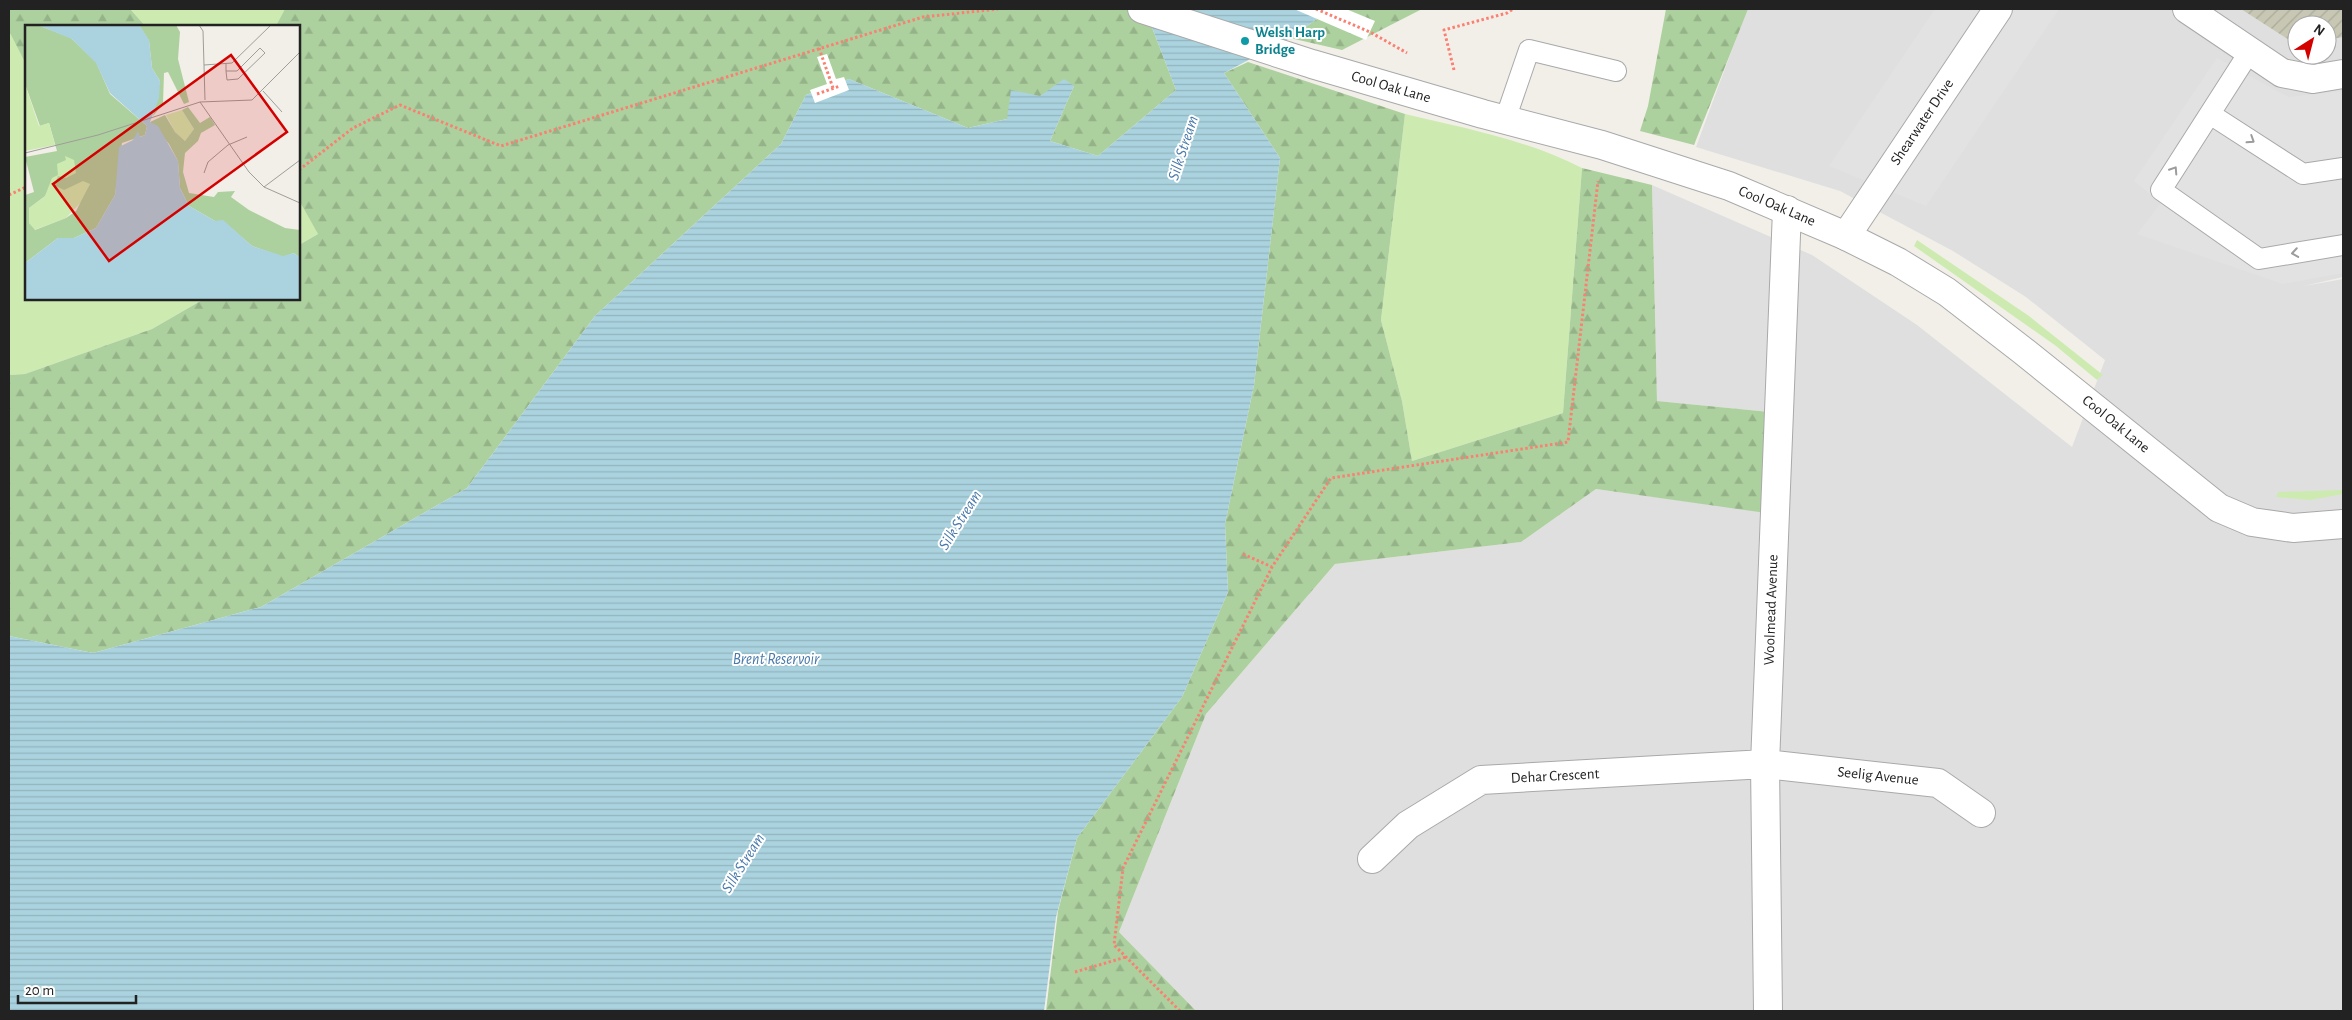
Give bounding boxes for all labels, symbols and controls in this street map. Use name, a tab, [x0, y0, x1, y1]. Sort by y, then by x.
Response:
north arrow	[2287, 15, 2337, 65]
text: N	[2311, 22, 2327, 39]
inset map	[25, 25, 300, 300]
place label: Welsh Harp Bridge	[1255, 25, 1325, 57]
marker: Welsh Harp Bridge	[1239, 35, 1251, 47]
street label: Cool Oak Lane	[1350, 69, 1432, 106]
street label: Shearwater Drive	[1888, 76, 1956, 168]
water label: Silk Stream	[1165, 114, 1201, 182]
one-way arrow	[2245, 134, 2255, 143]
one-way arrow	[2168, 166, 2177, 175]
street label: Cool Oak Lane	[1736, 183, 1818, 229]
one-way arrow	[2291, 247, 2299, 258]
street label: Cool Oak Lane	[2079, 392, 2153, 456]
water label: Silk Stream	[936, 488, 984, 552]
street label: Woolmead Avenue	[1762, 554, 1780, 666]
water label: Brent Reservoir	[733, 651, 820, 667]
street label: Seelig Avenue	[1837, 764, 1919, 788]
street label: Dehar Crescent	[1510, 766, 1600, 786]
water label: Silk Stream	[719, 831, 767, 895]
scale bar	[18, 972, 135, 1004]
text: 20 m	[25, 983, 54, 998]

